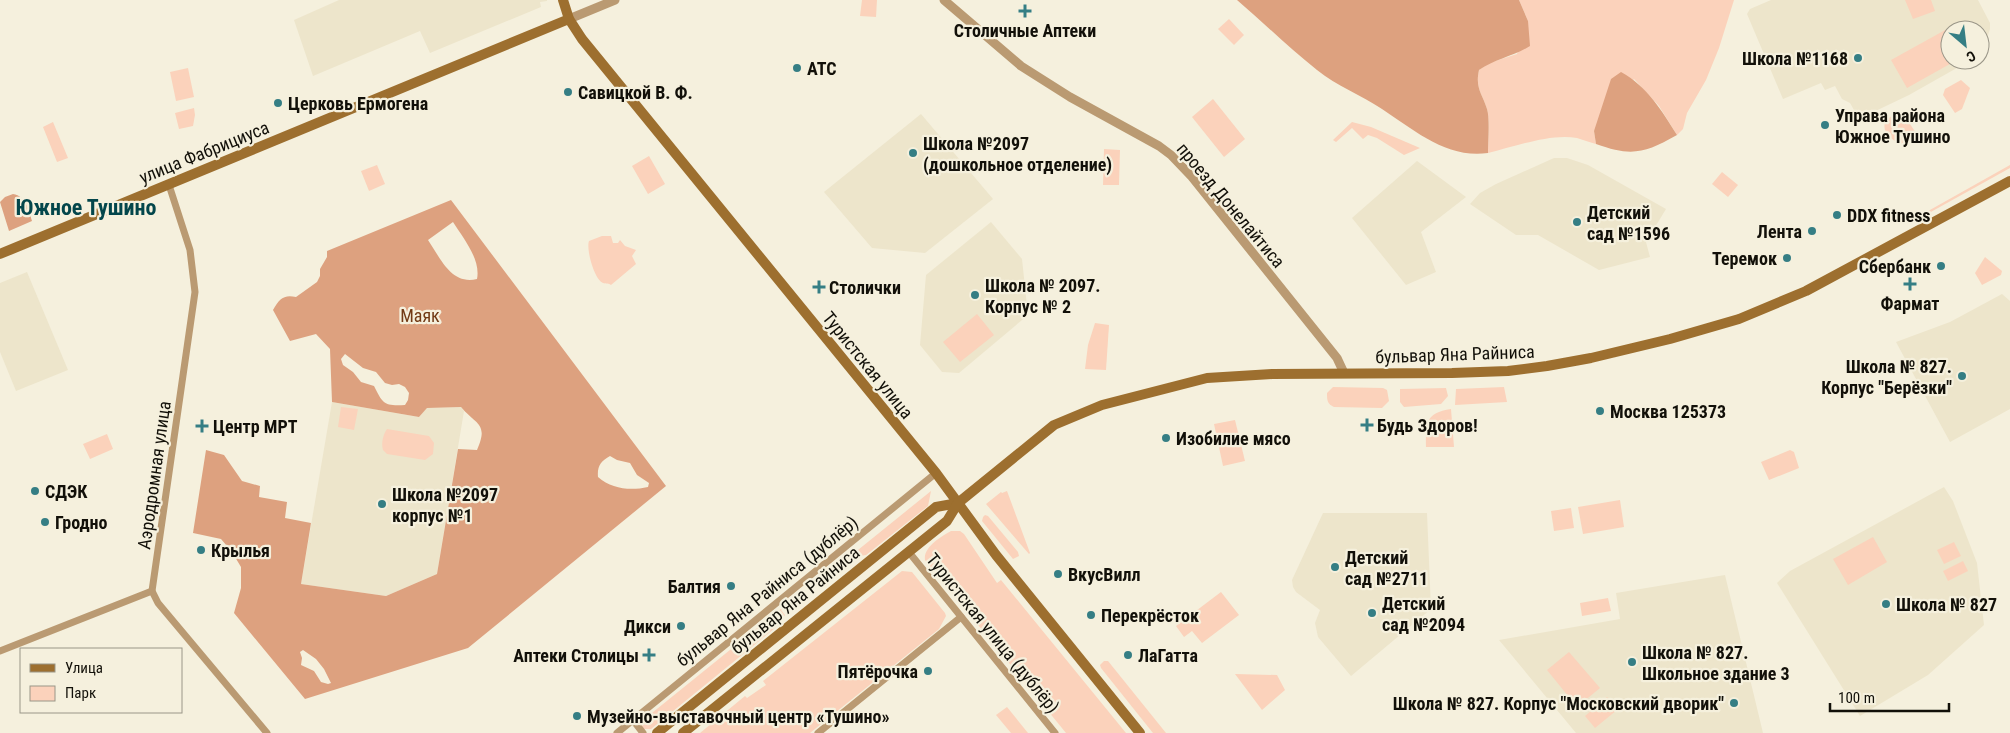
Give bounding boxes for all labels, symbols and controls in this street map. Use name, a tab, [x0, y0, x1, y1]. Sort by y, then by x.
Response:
marker: Столичные Аптеки	[1019, 5, 1031, 17]
place label: Столичные Аптеки	[954, 20, 1096, 41]
north arrow	[1940, 20, 1990, 70]
place label: Школа №1168	[1742, 48, 1848, 69]
text: С	[1964, 48, 1978, 65]
marker: Школа №1168	[1852, 52, 1864, 64]
place label: АТС	[807, 58, 836, 79]
marker: АТС	[791, 62, 803, 74]
place label: Савицкой В. Ф.	[578, 82, 693, 103]
marker: Савицкой В. Ф.	[562, 86, 574, 98]
place label: Церковь Ермогена	[288, 93, 428, 114]
marker: Церковь Ермогена	[272, 97, 284, 109]
place label: Управа района Южное Тушино	[1835, 105, 1950, 147]
street label: улица Фабрициуса	[136, 116, 272, 188]
marker: Управа района Южное Тушино	[1819, 119, 1831, 131]
place label: Школа №2097 (дошкольное отделение)	[923, 133, 1112, 176]
street label: проезд Донелайтиса	[1173, 138, 1289, 272]
marker: Школа №2097 (дошкольное отделение)	[907, 147, 919, 159]
district label: Южное Тушино	[15, 195, 157, 220]
place label: Детский сад №1596	[1587, 202, 1670, 244]
place label: DDX fitness	[1847, 205, 1931, 226]
marker: DDX fitness	[1831, 209, 1843, 221]
marker: Детский сад №1596	[1571, 216, 1583, 228]
place label: Лента	[1757, 221, 1802, 242]
marker: Лента	[1806, 225, 1818, 237]
place label: Теремок	[1712, 248, 1777, 269]
marker: Теремок	[1781, 252, 1793, 264]
place label: Сбербанк	[1859, 256, 1931, 277]
marker: Сбербанк	[1935, 260, 1947, 272]
place label: Школа № 2097. Корпус № 2	[985, 275, 1100, 317]
place label: Столички	[829, 277, 901, 298]
marker: Фармат	[1904, 278, 1916, 290]
marker: Столички	[813, 281, 825, 293]
marker: Школа № 2097. Корпус № 2	[969, 289, 981, 301]
place label: Фармат	[1881, 293, 1939, 314]
park label: Маяк	[400, 305, 440, 326]
street label: Туристская улица	[818, 307, 918, 423]
street label: бульвар Яна Райниса	[1375, 341, 1535, 367]
place label: Школа № 827. Корпус "Берёзки"	[1821, 356, 1952, 398]
marker: Школа № 827. Корпус "Берёзки"	[1956, 370, 1968, 382]
street label: Аэродромная улица	[133, 400, 175, 550]
place label: Москва 125373	[1610, 401, 1726, 422]
marker: Москва 125373	[1594, 405, 1606, 417]
place label: Будь Здоров!	[1377, 415, 1478, 436]
place label: Центр МРТ	[213, 416, 298, 437]
marker: Центр МРТ	[195, 419, 209, 433]
marker: Будь Здоров!	[1361, 419, 1373, 431]
place label: Изобилие мясо	[1176, 428, 1291, 449]
marker: Изобилие мясо	[1160, 432, 1172, 444]
place label: СДЭК	[45, 481, 88, 502]
place label: Школа №2097 корпус №1	[392, 484, 498, 526]
marker: СДЭК	[29, 485, 41, 497]
marker: Школа №2097 корпус №1	[376, 498, 388, 510]
street label: бульвар Яна Райниса (дублёр)	[672, 511, 862, 671]
place label: Гродно	[55, 512, 108, 533]
marker: Гродно	[39, 516, 51, 528]
place label: Крылья	[211, 540, 270, 561]
street label: бульвар Яна Райниса	[726, 541, 864, 659]
marker: Крылья	[195, 544, 207, 556]
place label: Детский сад №2711	[1345, 547, 1428, 589]
street label: Туристская улица (дублёр)	[921, 549, 1064, 718]
marker: Детский сад №2711	[1329, 561, 1341, 573]
place label: ВкусВилл	[1068, 564, 1140, 585]
marker: ВкусВилл	[1052, 568, 1064, 580]
place label: Балтия	[668, 576, 721, 597]
marker: Балтия	[725, 580, 737, 592]
place label: Детский сад №2094	[1382, 593, 1465, 635]
place label: Школа № 827	[1896, 594, 1997, 615]
marker: Школа № 827	[1880, 598, 1892, 610]
place label: Перекрёсток	[1101, 605, 1199, 626]
marker: Детский сад №2094	[1366, 607, 1378, 619]
marker: Перекрёсток	[1085, 609, 1097, 621]
place label: Дикси	[624, 616, 671, 637]
marker: Дикси	[675, 620, 687, 632]
place label: Школа № 827. Школьное здание 3	[1642, 642, 1790, 684]
place label: Аптеки Столицы	[513, 645, 639, 666]
place label: ЛаГатта	[1138, 645, 1198, 666]
legend	[20, 648, 182, 713]
marker: Аптеки Столицы	[643, 649, 655, 661]
marker: ЛаГатта	[1122, 649, 1134, 661]
marker: Школа № 827. Школьное здание 3	[1626, 656, 1638, 668]
text: Улица	[65, 659, 103, 677]
place label: Пятёрочка	[838, 661, 918, 682]
marker: Пятёрочка	[922, 665, 934, 677]
scale bar	[1830, 680, 1949, 712]
text: Парк	[65, 684, 96, 702]
text: 100 m	[1838, 689, 1875, 707]
place label: Школа № 827. Корпус "Московский дворик"	[1393, 693, 1724, 714]
marker: Школа № 827. Корпус "Московский дворик"	[1728, 697, 1740, 709]
place label: Музейно-выставочный центр «Тушино»	[587, 706, 890, 727]
marker: Музейно-выставочный центр «Тушино»	[571, 710, 583, 722]

